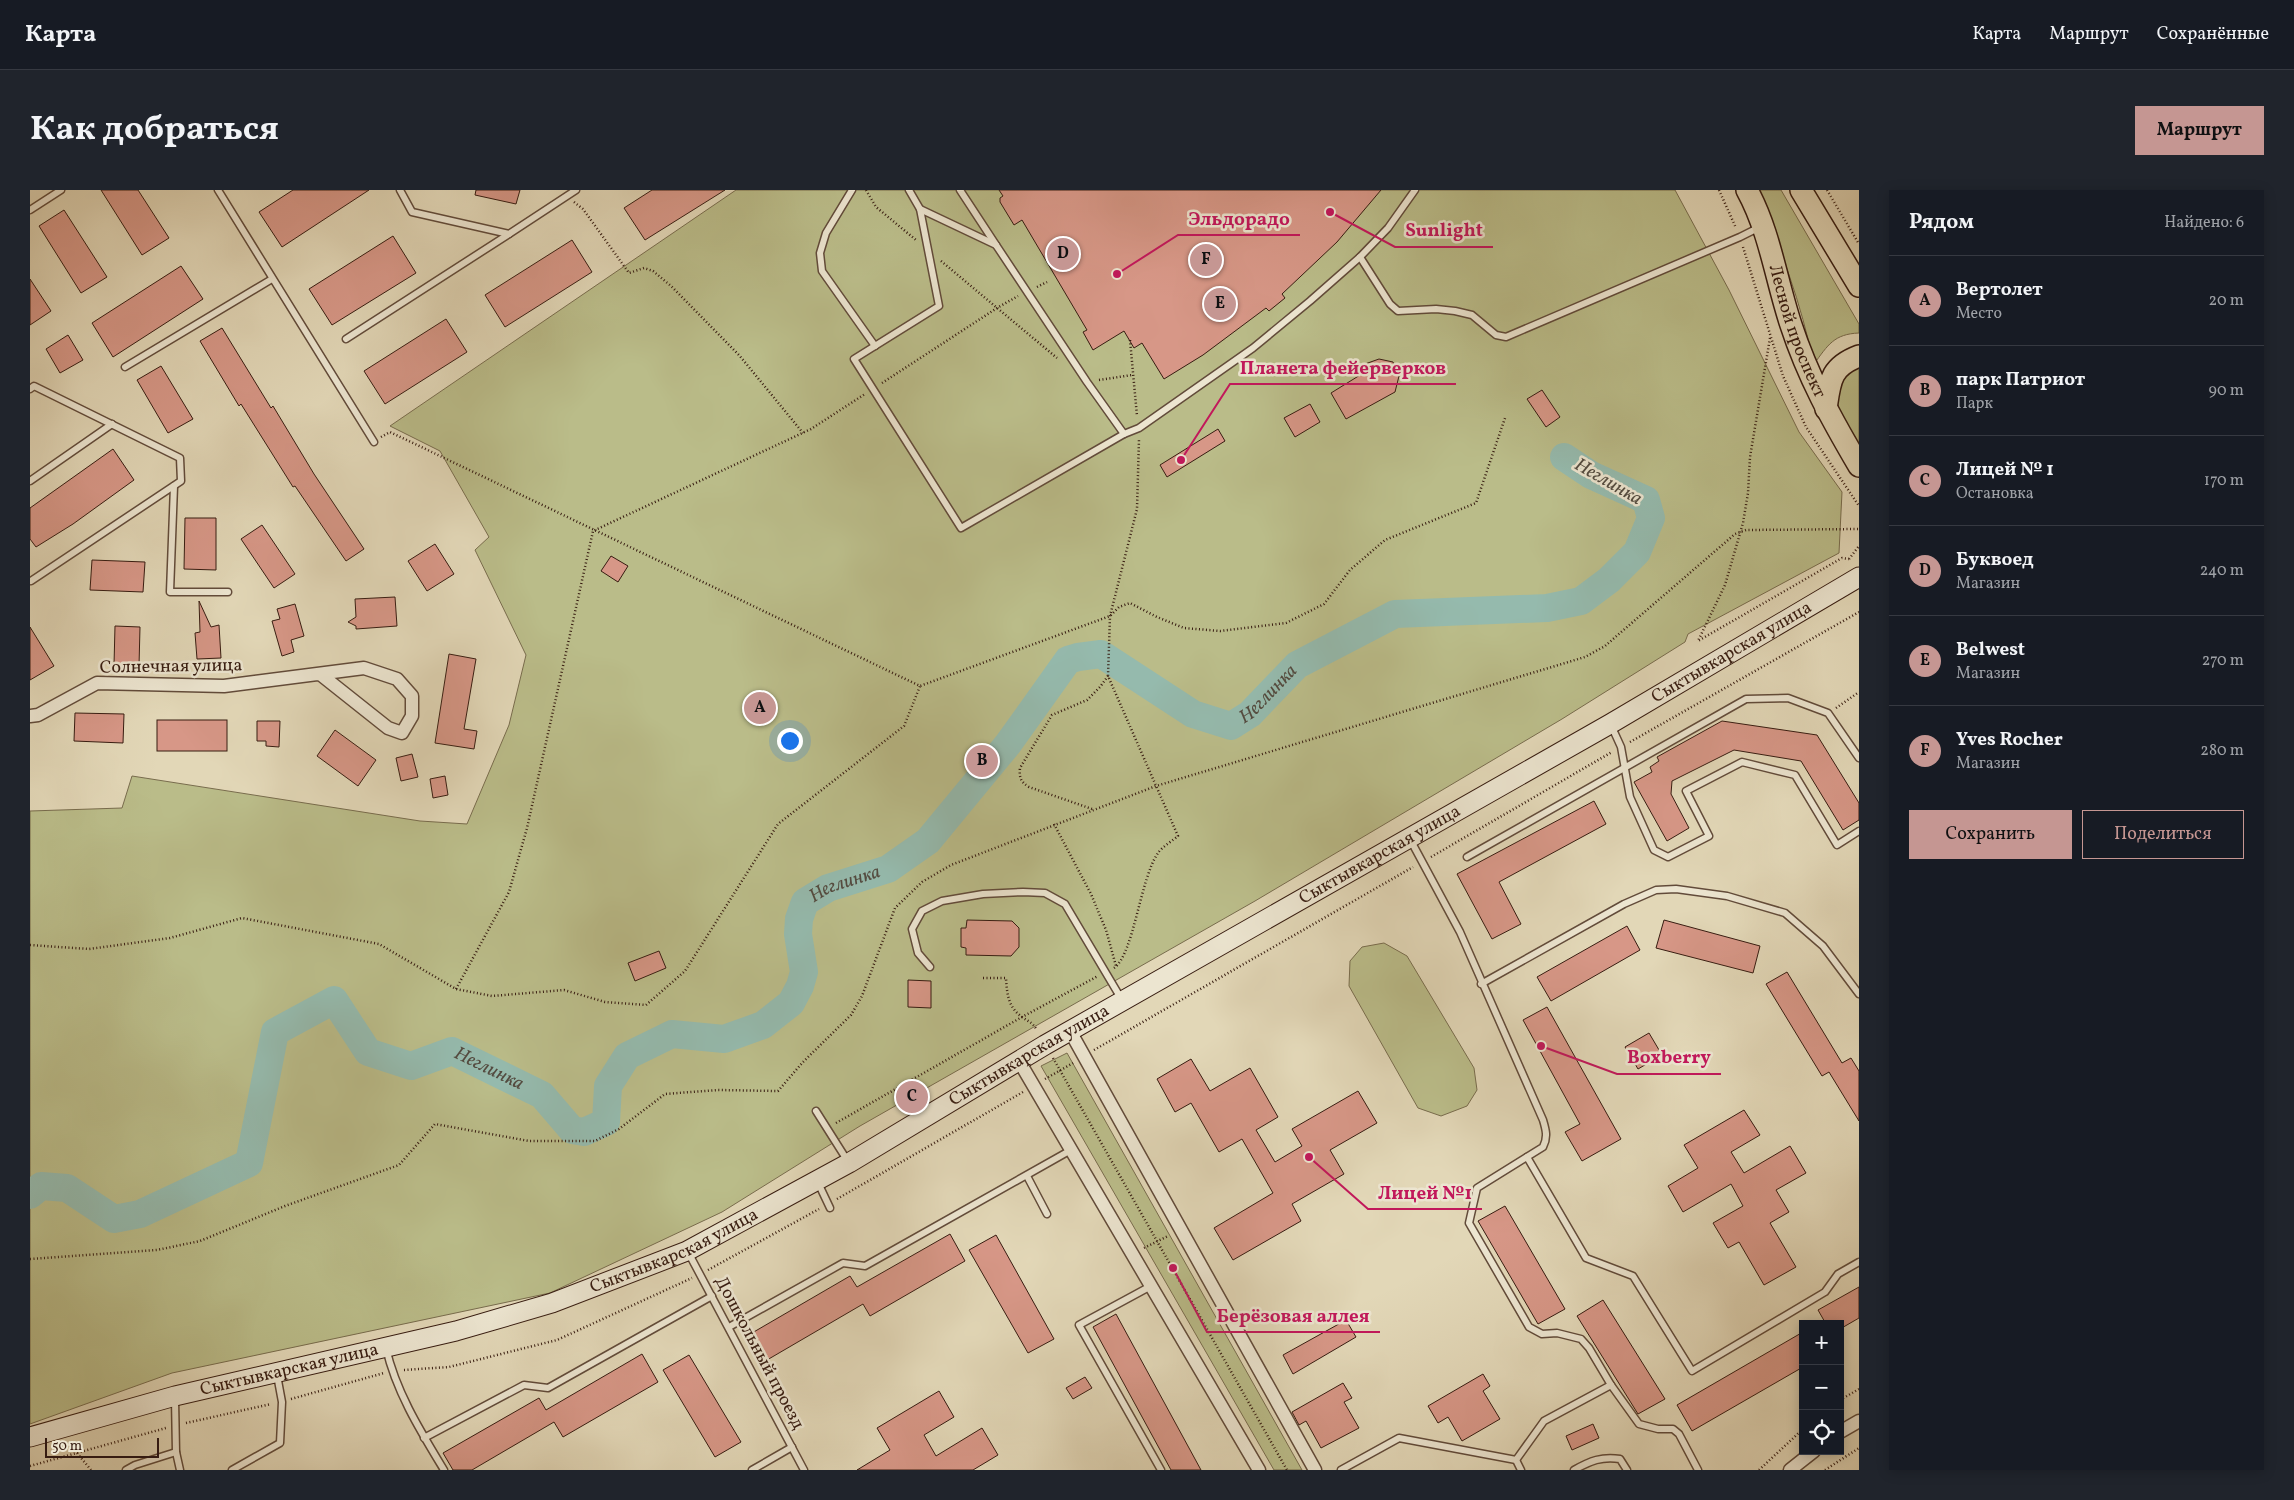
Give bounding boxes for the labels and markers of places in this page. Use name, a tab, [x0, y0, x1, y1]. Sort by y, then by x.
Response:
callout: Эльдорадо	[1178, 201, 1300, 235]
callout: Sunlight	[1395, 213, 1493, 247]
pin: D	[1047, 235, 1079, 273]
pin: F	[1190, 241, 1222, 279]
pin: E	[1204, 285, 1236, 323]
callout: Планета фейерверков	[1230, 350, 1456, 384]
pin: A	[744, 689, 776, 727]
pin: B	[966, 742, 998, 780]
callout: Boxberry	[1617, 1040, 1721, 1074]
pin: C	[896, 1078, 928, 1116]
callout: Лицей №1	[1368, 1175, 1482, 1209]
callout: Берёзовая аллея	[1207, 1298, 1380, 1332]

